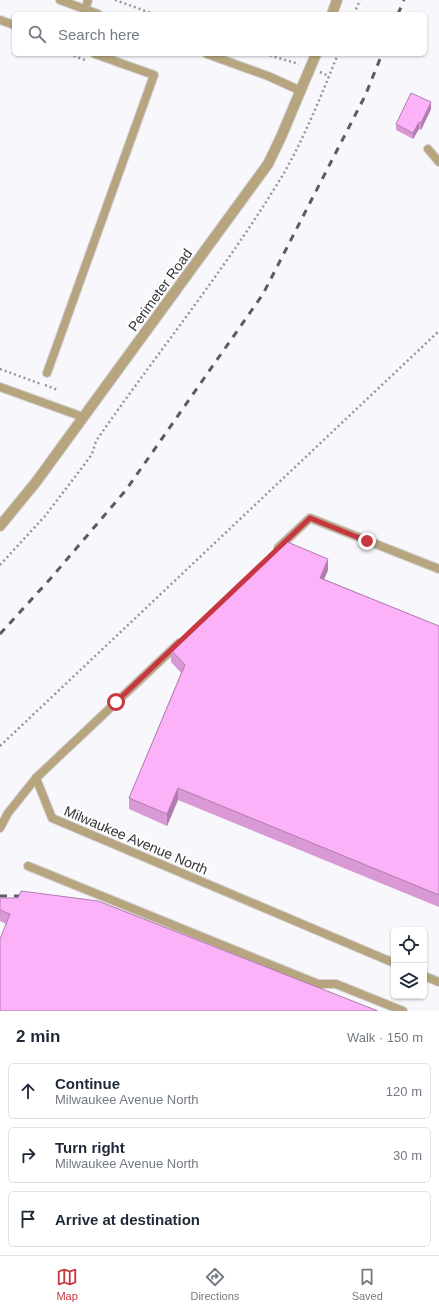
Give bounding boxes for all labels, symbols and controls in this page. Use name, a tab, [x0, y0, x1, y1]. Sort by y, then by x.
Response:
search box	[12, 12, 427, 56]
icon: search	[26, 23, 48, 45]
text: Search here	[58, 26, 140, 43]
street label: Perimeter Road	[125, 246, 195, 334]
route end	[358, 532, 376, 550]
route start	[107, 693, 125, 711]
street label: Milwaukee Avenue North	[62, 802, 210, 878]
map controls	[391, 927, 427, 999]
button: locate	[391, 927, 427, 963]
button: layers	[391, 963, 427, 999]
text: 2 min	[16, 1027, 60, 1046]
text: Walk · 150 m	[347, 1030, 423, 1045]
text: Continue	[55, 1075, 120, 1092]
icon: ahead	[17, 1080, 39, 1102]
text: 120 m	[386, 1084, 422, 1099]
text: Milwaukee Avenue North	[55, 1092, 199, 1107]
text: Turn right	[55, 1139, 125, 1156]
icon: right	[17, 1144, 39, 1166]
text: 30 m	[393, 1148, 422, 1163]
text: Milwaukee Avenue North	[55, 1156, 199, 1171]
icon: arrive	[17, 1208, 39, 1230]
text: Arrive at destination	[55, 1211, 200, 1228]
tab: Map	[56, 1266, 78, 1302]
tab: Directions	[190, 1266, 239, 1302]
tab: Saved	[352, 1266, 383, 1302]

